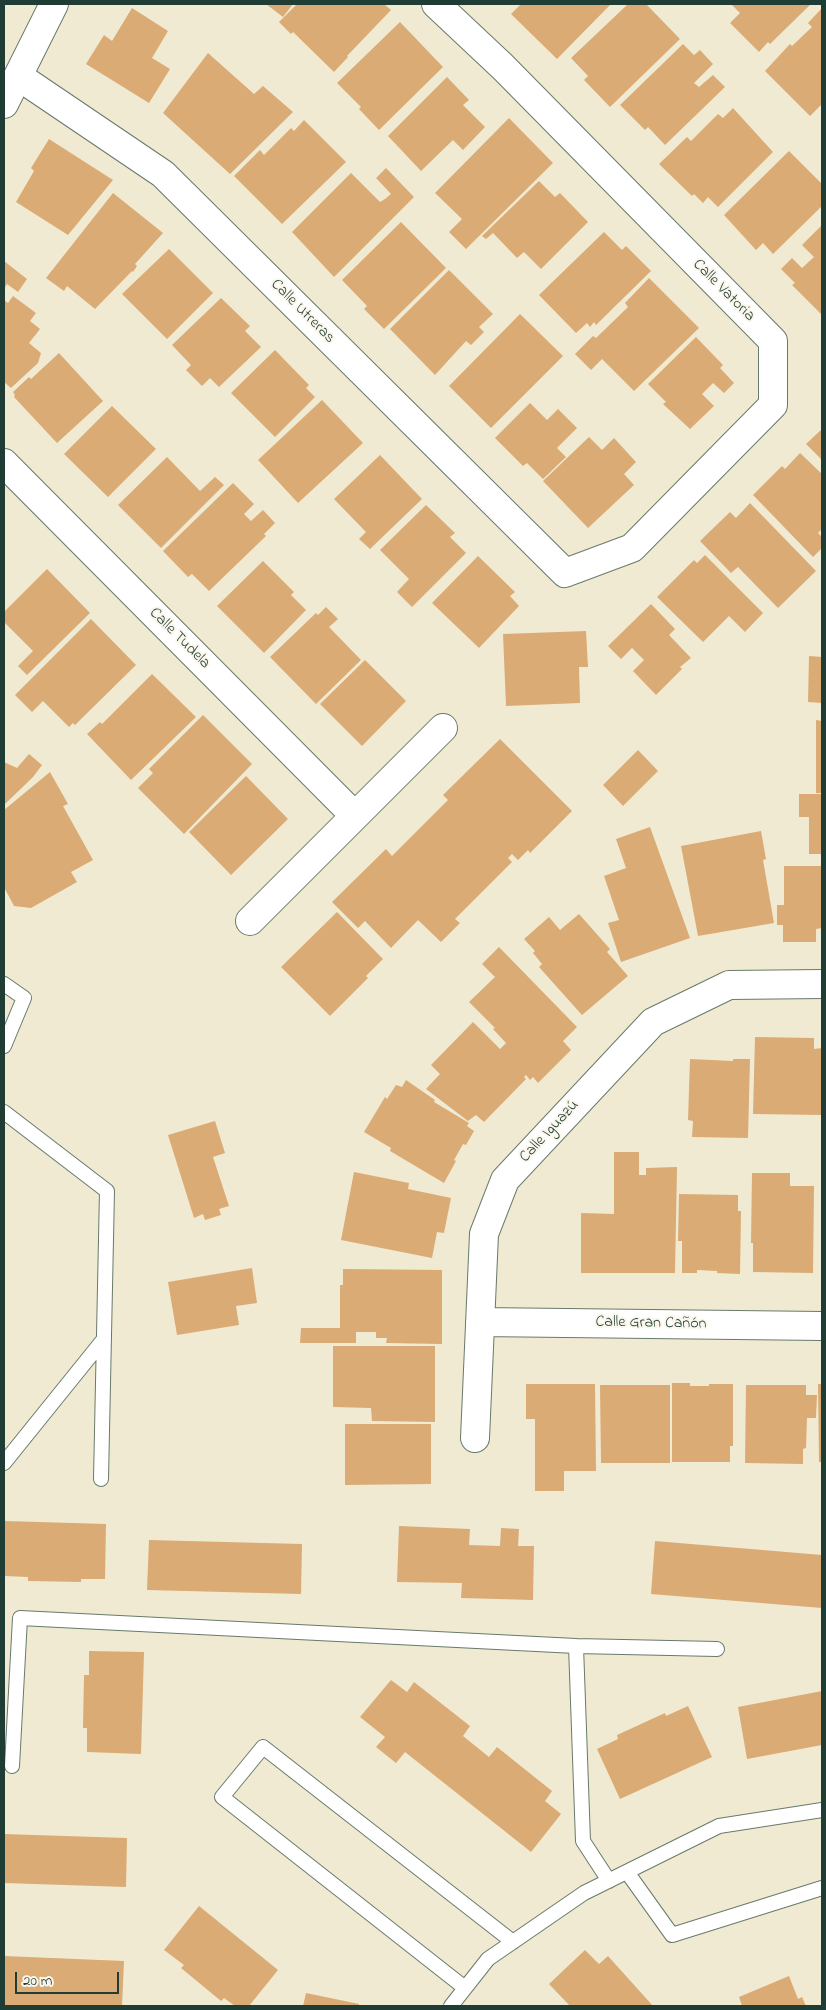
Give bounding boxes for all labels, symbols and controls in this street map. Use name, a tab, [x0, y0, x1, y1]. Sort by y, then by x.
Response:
street label: Calle Vatoria	[688, 256, 758, 326]
street label: Calle Utreras	[266, 276, 338, 348]
street label: Calle Tudela	[144, 604, 214, 674]
street label: Calle Iguazú	[516, 1097, 584, 1167]
street label: Calle Gran Cañón	[595, 1313, 707, 1335]
scale bar	[18, 1962, 121, 1994]
text: 20 m	[23, 1970, 52, 1992]

